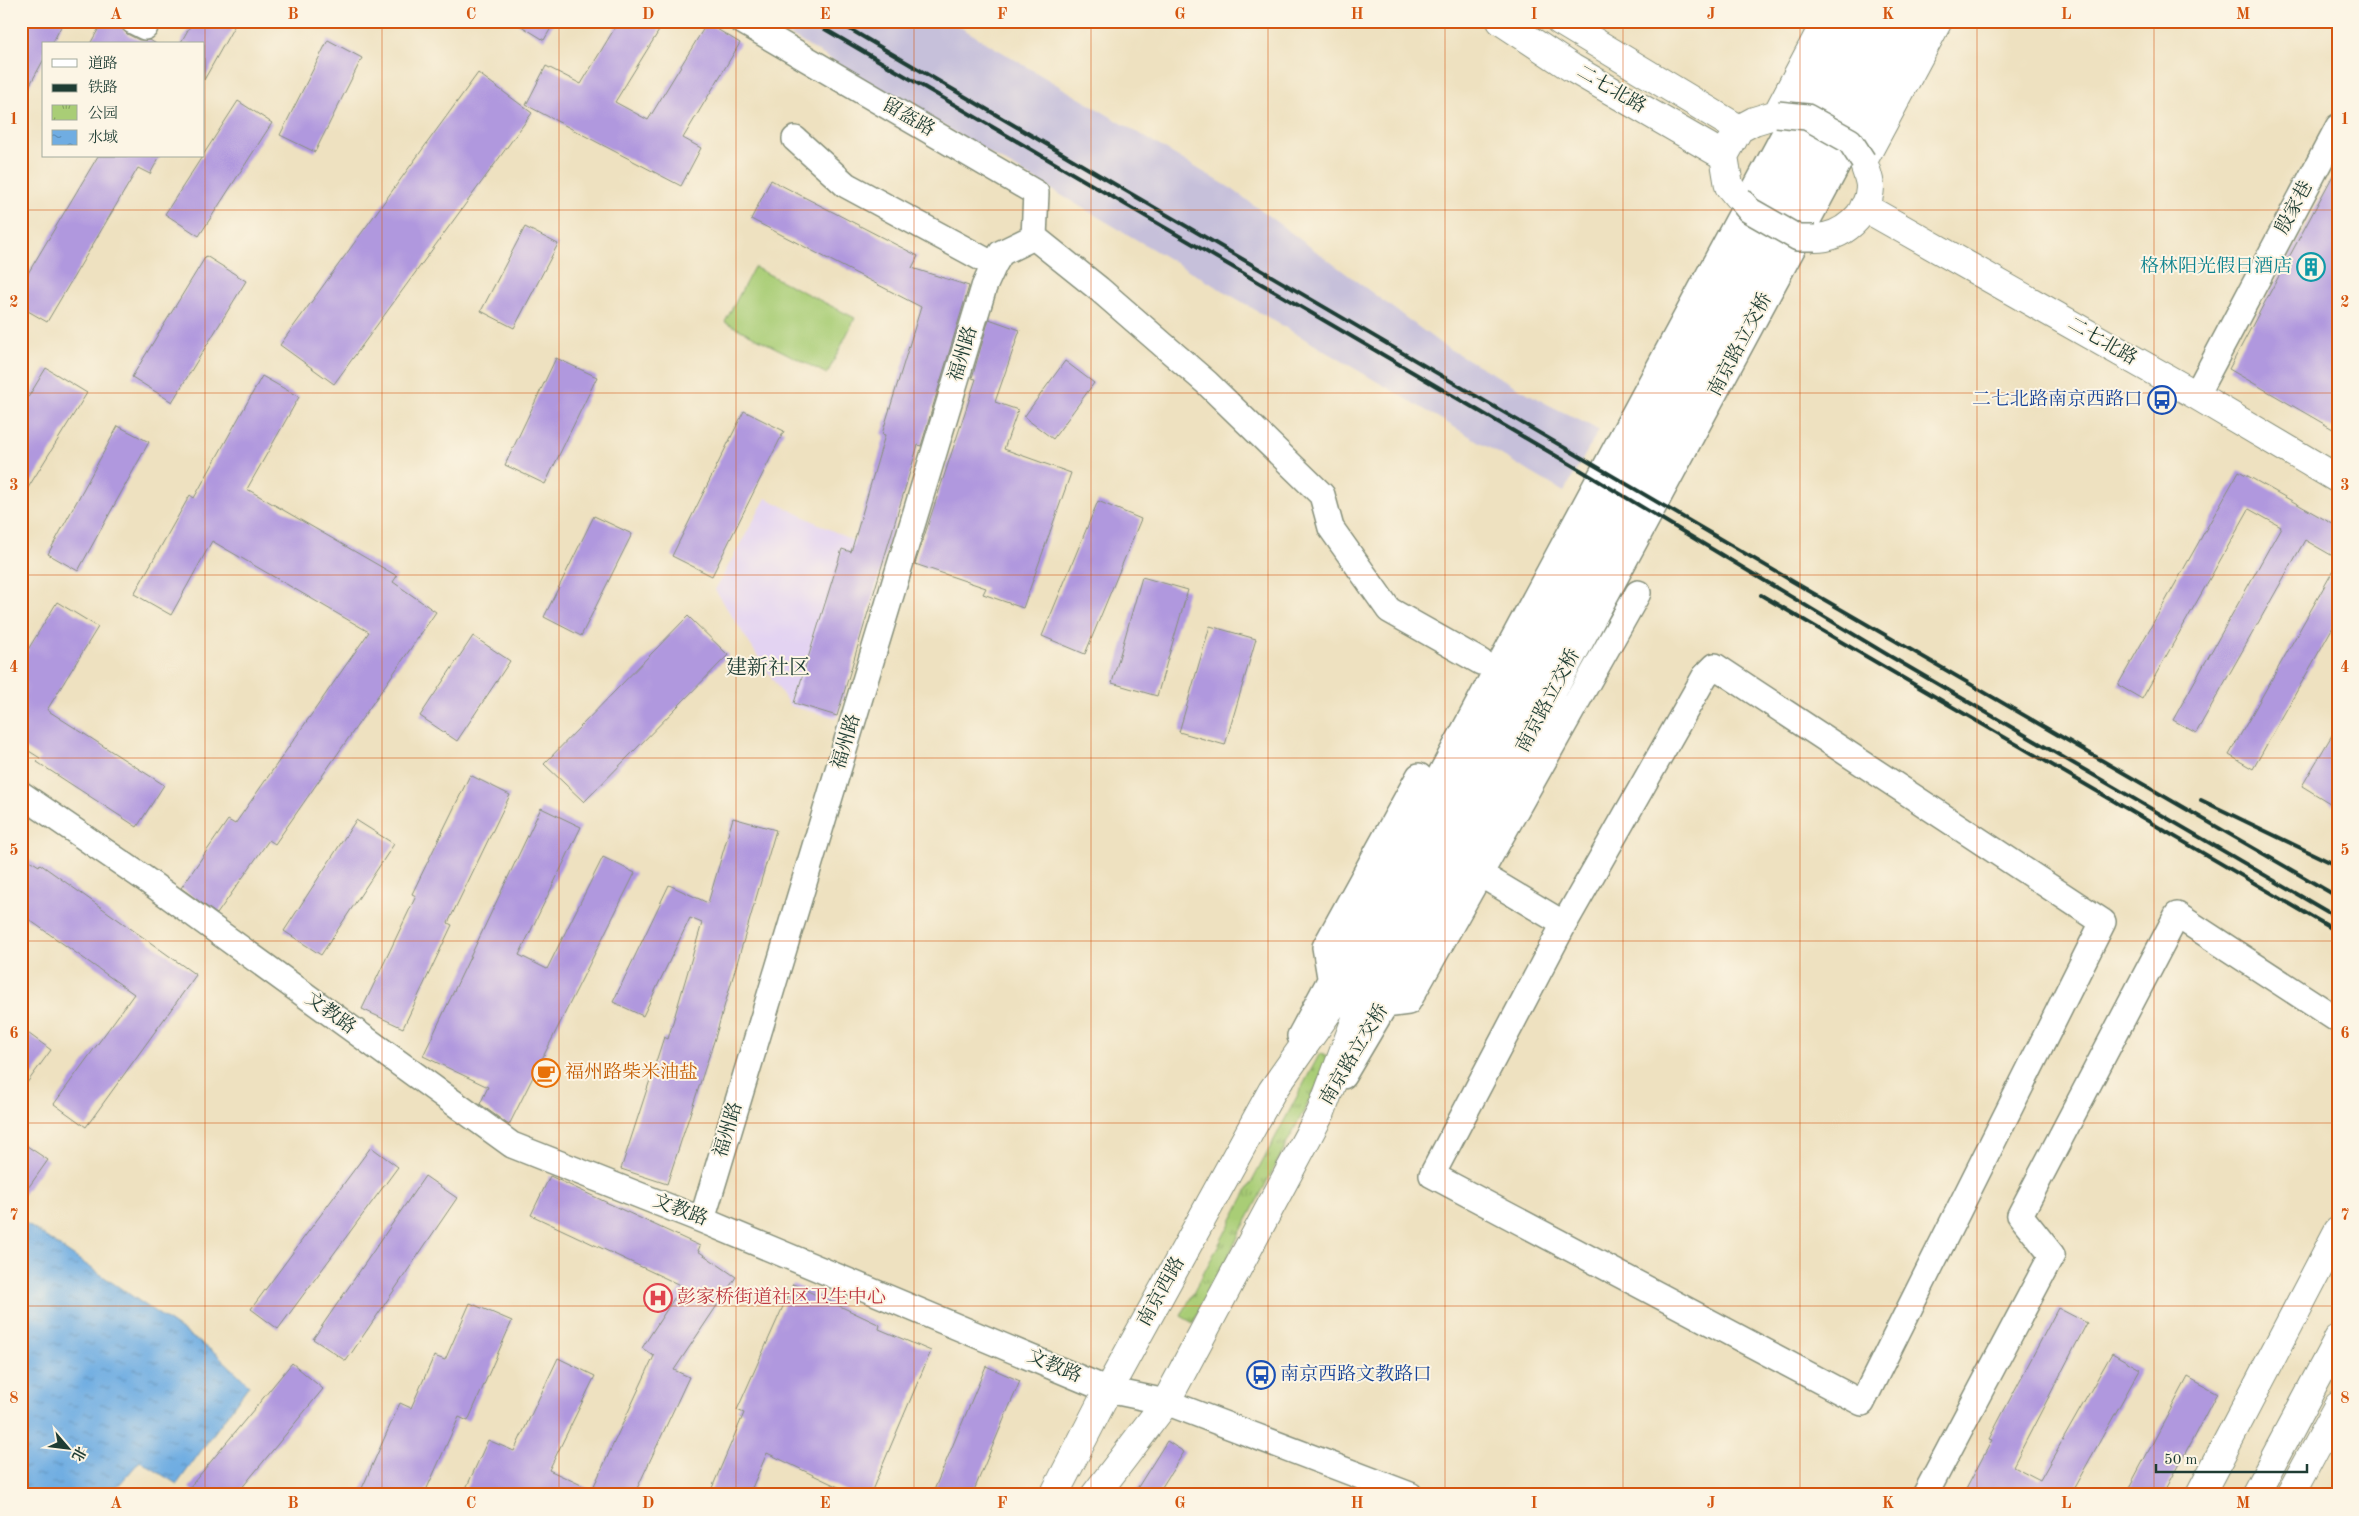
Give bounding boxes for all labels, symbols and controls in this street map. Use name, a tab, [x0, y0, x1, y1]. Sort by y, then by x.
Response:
text: A	[110, 7, 122, 23]
text: B	[287, 7, 299, 23]
text: C	[466, 7, 476, 23]
text: D	[642, 7, 654, 23]
text: E	[819, 7, 831, 23]
text: F	[997, 7, 1008, 23]
text: G	[1174, 7, 1186, 23]
text: H	[1350, 7, 1364, 23]
text: I	[1530, 7, 1538, 23]
text: J	[1707, 7, 1716, 23]
text: K	[1882, 7, 1894, 23]
text: L	[2061, 7, 2072, 23]
text: M	[2236, 7, 2250, 23]
legend	[42, 42, 205, 158]
text: 道路	[88, 55, 118, 72]
street label: 二七北路	[1573, 61, 1650, 117]
text: 铁路	[88, 79, 118, 96]
street label: 留盔路	[879, 93, 939, 140]
text: 公园	[88, 105, 118, 122]
text: 1	[9, 112, 19, 128]
text: 1	[2340, 112, 2350, 128]
text: 水域	[88, 129, 118, 146]
street label: 殷家巷	[2271, 177, 2317, 238]
building icon: 格林阳光假日酒店	[2296, 252, 2326, 282]
place label: 格林阳光假日酒店	[2140, 256, 2292, 277]
street label: 南京路立交桥	[1703, 289, 1776, 400]
text: 2	[9, 295, 19, 311]
text: 2	[2340, 295, 2350, 311]
street label: 二七北路	[2064, 313, 2141, 369]
street label: 福州路	[945, 323, 981, 384]
bus stop icon: 二七北路南京西路口	[2147, 385, 2177, 415]
place label: 二七北路南京西路口	[1972, 388, 2143, 410]
text: 3	[9, 478, 19, 494]
text: 3	[2340, 478, 2350, 494]
street label: 南京路立交桥	[1511, 645, 1584, 756]
district label: 建新社区	[726, 656, 810, 679]
text: 4	[9, 660, 19, 676]
text: 4	[2340, 660, 2350, 676]
street label: 福州路	[828, 711, 864, 772]
text: 5	[9, 843, 19, 859]
text: 5	[2340, 843, 2350, 859]
street label: 文教路	[301, 988, 360, 1038]
street label: 南京路立交桥	[1315, 1000, 1393, 1109]
text: 6	[9, 1026, 19, 1042]
text: 6	[2340, 1026, 2350, 1042]
cafe icon: 福州路柴米油盐	[531, 1058, 561, 1088]
place label: 福州路柴米油盐	[565, 1062, 698, 1083]
street label: 福州路	[710, 1099, 746, 1160]
street label: 文教路	[650, 1190, 711, 1230]
text: 7	[9, 1208, 19, 1224]
text: 7	[2340, 1208, 2350, 1224]
street label: 南京西路	[1133, 1253, 1189, 1330]
hospital icon: 彭家桥街道社区卫生中心	[643, 1283, 673, 1313]
place label: 彭家桥街道社区卫生中心	[677, 1286, 886, 1308]
street label: 文教路	[1024, 1345, 1085, 1387]
bus stop icon: 南京西路文教路口	[1246, 1360, 1276, 1390]
place label: 南京西路文教路口	[1280, 1363, 1432, 1385]
text: 8	[9, 1391, 19, 1407]
text: 8	[2340, 1391, 2350, 1407]
north arrow	[42, 1424, 92, 1474]
scale bar	[2156, 1441, 2308, 1473]
text: 北	[69, 1444, 89, 1464]
text: 50 m	[2164, 1453, 2198, 1468]
text: A	[110, 1496, 122, 1512]
text: B	[287, 1496, 299, 1512]
text: C	[466, 1496, 476, 1512]
text: D	[642, 1496, 654, 1512]
text: E	[819, 1496, 831, 1512]
text: F	[997, 1496, 1008, 1512]
text: G	[1174, 1496, 1186, 1512]
text: H	[1350, 1496, 1364, 1512]
text: I	[1530, 1496, 1538, 1512]
text: J	[1707, 1496, 1716, 1512]
text: K	[1882, 1496, 1894, 1512]
text: L	[2061, 1496, 2072, 1512]
text: M	[2236, 1496, 2250, 1512]

